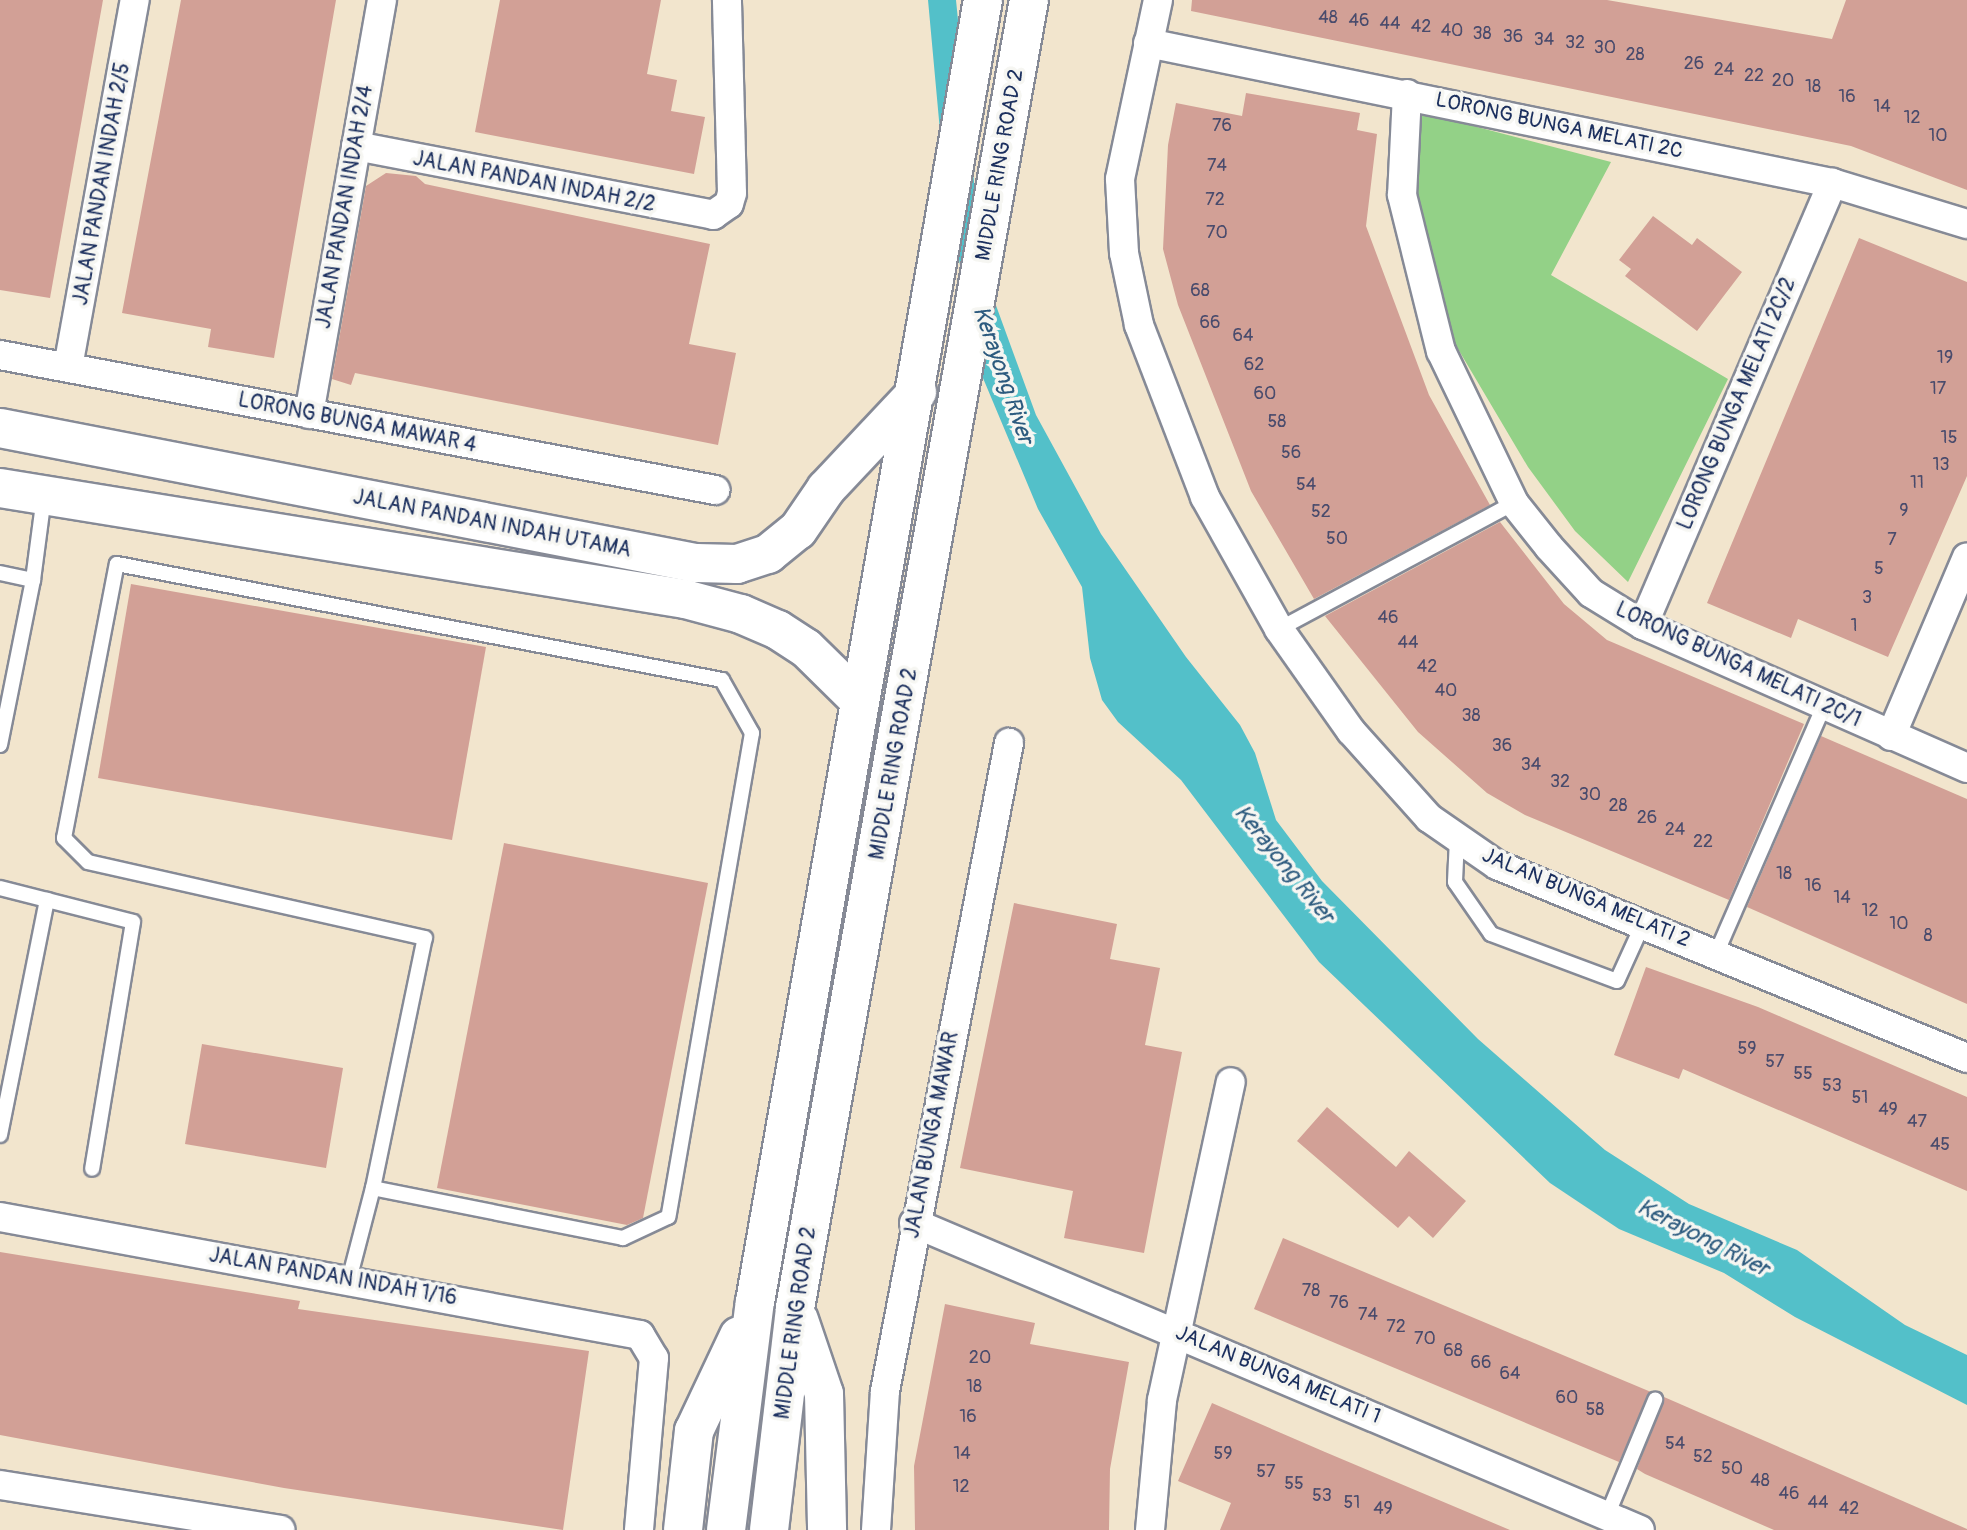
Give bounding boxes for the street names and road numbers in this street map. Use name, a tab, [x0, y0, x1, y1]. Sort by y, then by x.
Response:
street label: JALAN PANDAN INDAH 2/5	[68, 61, 136, 307]
street label: MIDDLE RING ROAD 2	[971, 67, 1029, 263]
street label: JALAN PANDAN INDAH 2/4	[311, 83, 379, 331]
street label: LORONG BUNGA MELATI 2C	[1433, 87, 1685, 165]
street label: JALAN PANDAN INDAH 2/2	[411, 146, 657, 218]
street label: LORONG BUNGA MELATI 2C/2	[1672, 274, 1802, 534]
street label: LORONG BUNGA MAWAR 4	[236, 388, 478, 458]
street label: JALAN PANDAN INDAH UTAMA	[351, 485, 633, 563]
street label: LORONG BUNGA MELATI 2C/1	[1611, 597, 1865, 733]
street label: MIDDLE RING ROAD 2	[865, 666, 923, 862]
street label: JALAN BUNGA MELATI 2	[1478, 843, 1694, 953]
street label: JALAN BUNGA MAWAR	[900, 1030, 964, 1240]
street label: MIDDLE RING ROAD 2	[770, 1225, 822, 1421]
street label: JALAN PANDAN INDAH 1/16	[207, 1243, 459, 1311]
street label: JALAN BUNGA MELATI 1	[1172, 1320, 1384, 1430]

